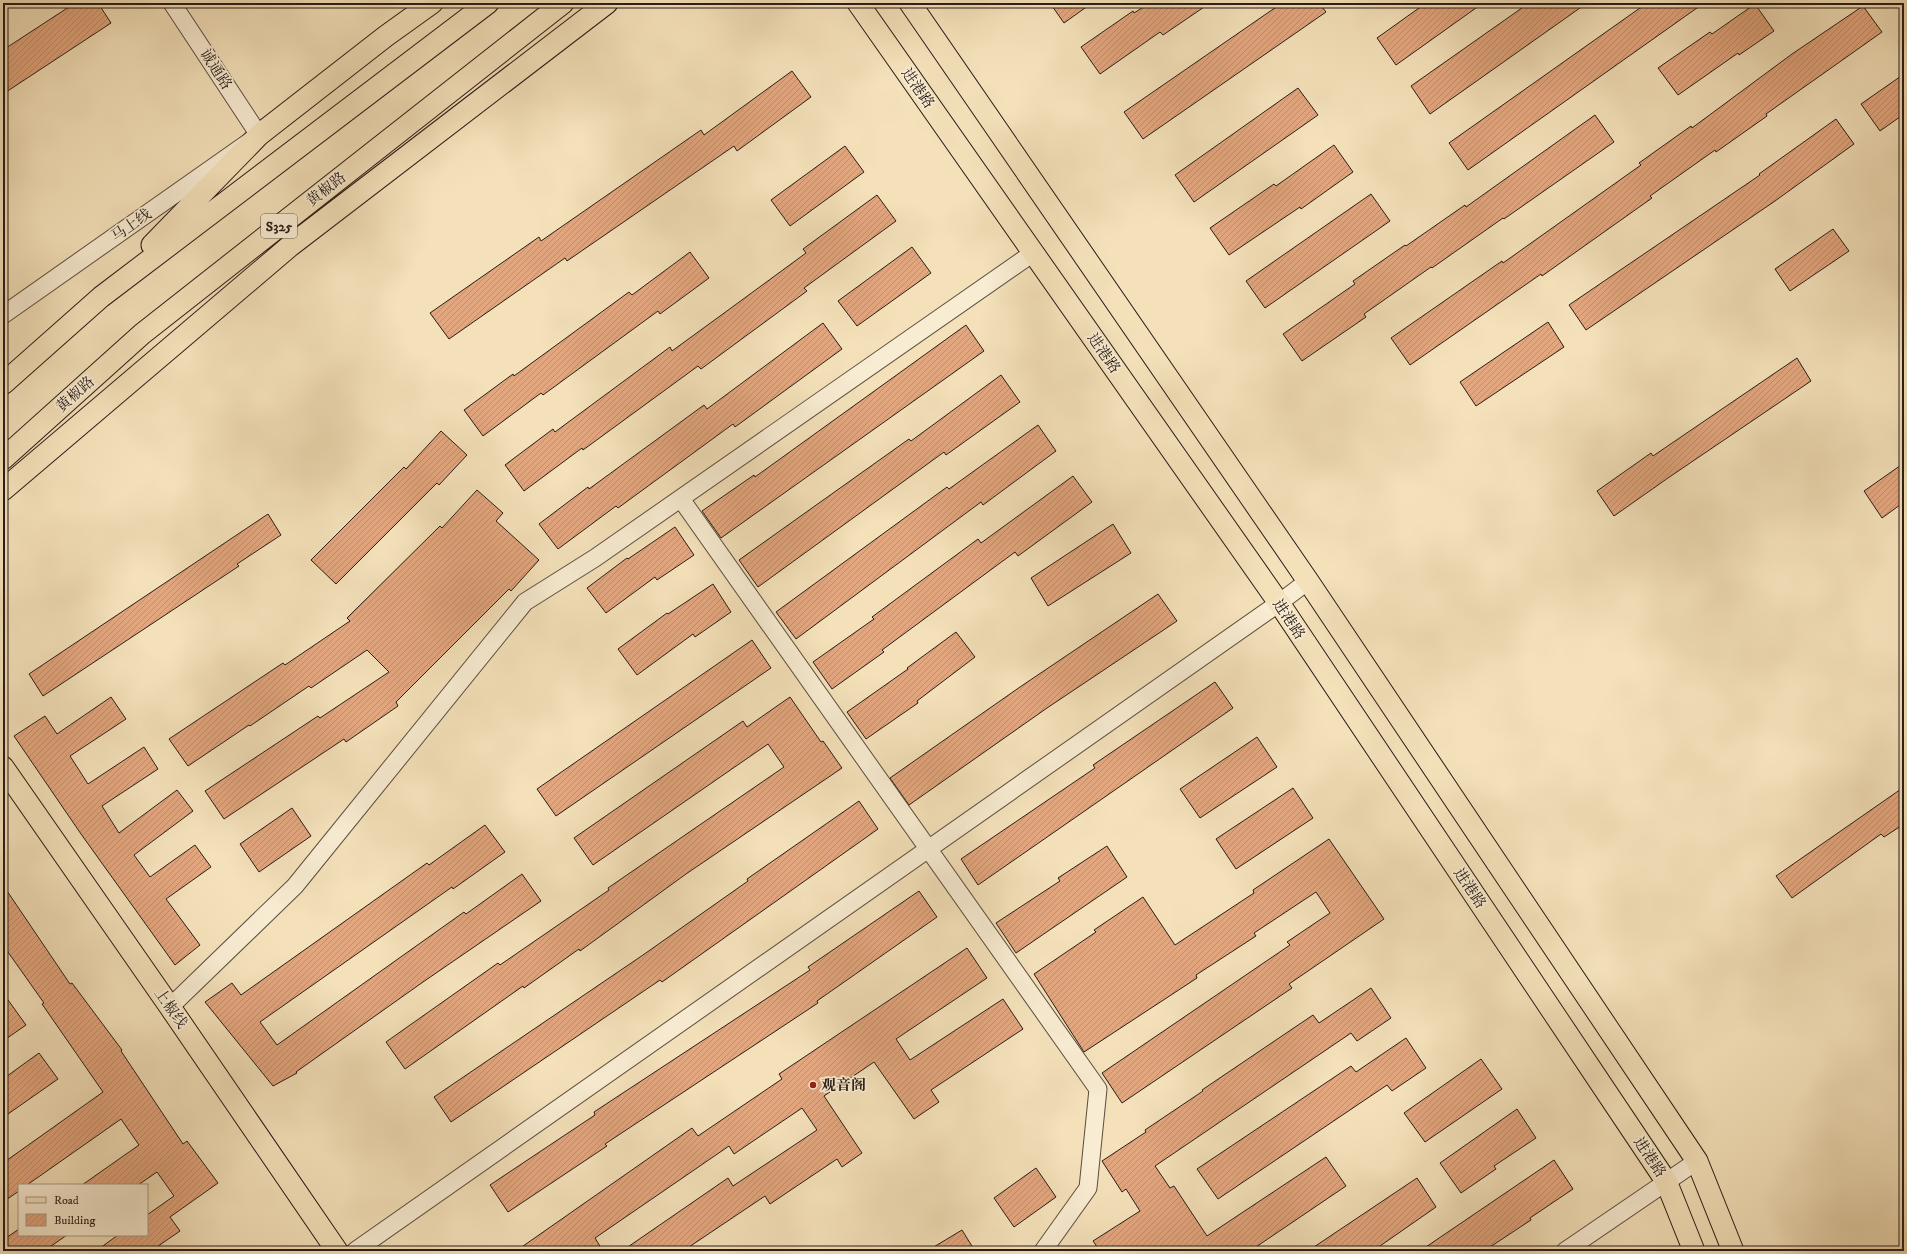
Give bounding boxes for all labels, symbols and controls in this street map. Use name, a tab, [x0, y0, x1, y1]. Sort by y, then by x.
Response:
street label: 诚通路	[195, 45, 236, 93]
street label: 进港路	[897, 64, 938, 112]
street label: 黄椒路	[303, 168, 350, 211]
street label: 马上线	[107, 205, 155, 246]
road number: S325	[261, 214, 297, 238]
street label: 进港路	[1083, 329, 1124, 377]
street label: 黄椒路	[52, 372, 98, 416]
street label: 进港路	[1268, 595, 1309, 643]
street label: 进港路	[1449, 864, 1490, 912]
street label: 上椒线	[150, 984, 191, 1032]
place label: 观音阁	[821, 1076, 866, 1095]
marker: 观音阁	[808, 1080, 818, 1090]
street label: 进港路	[1629, 1133, 1670, 1181]
legend	[18, 1184, 148, 1236]
text: Road	[54, 1193, 79, 1208]
text: Building	[54, 1213, 95, 1228]

